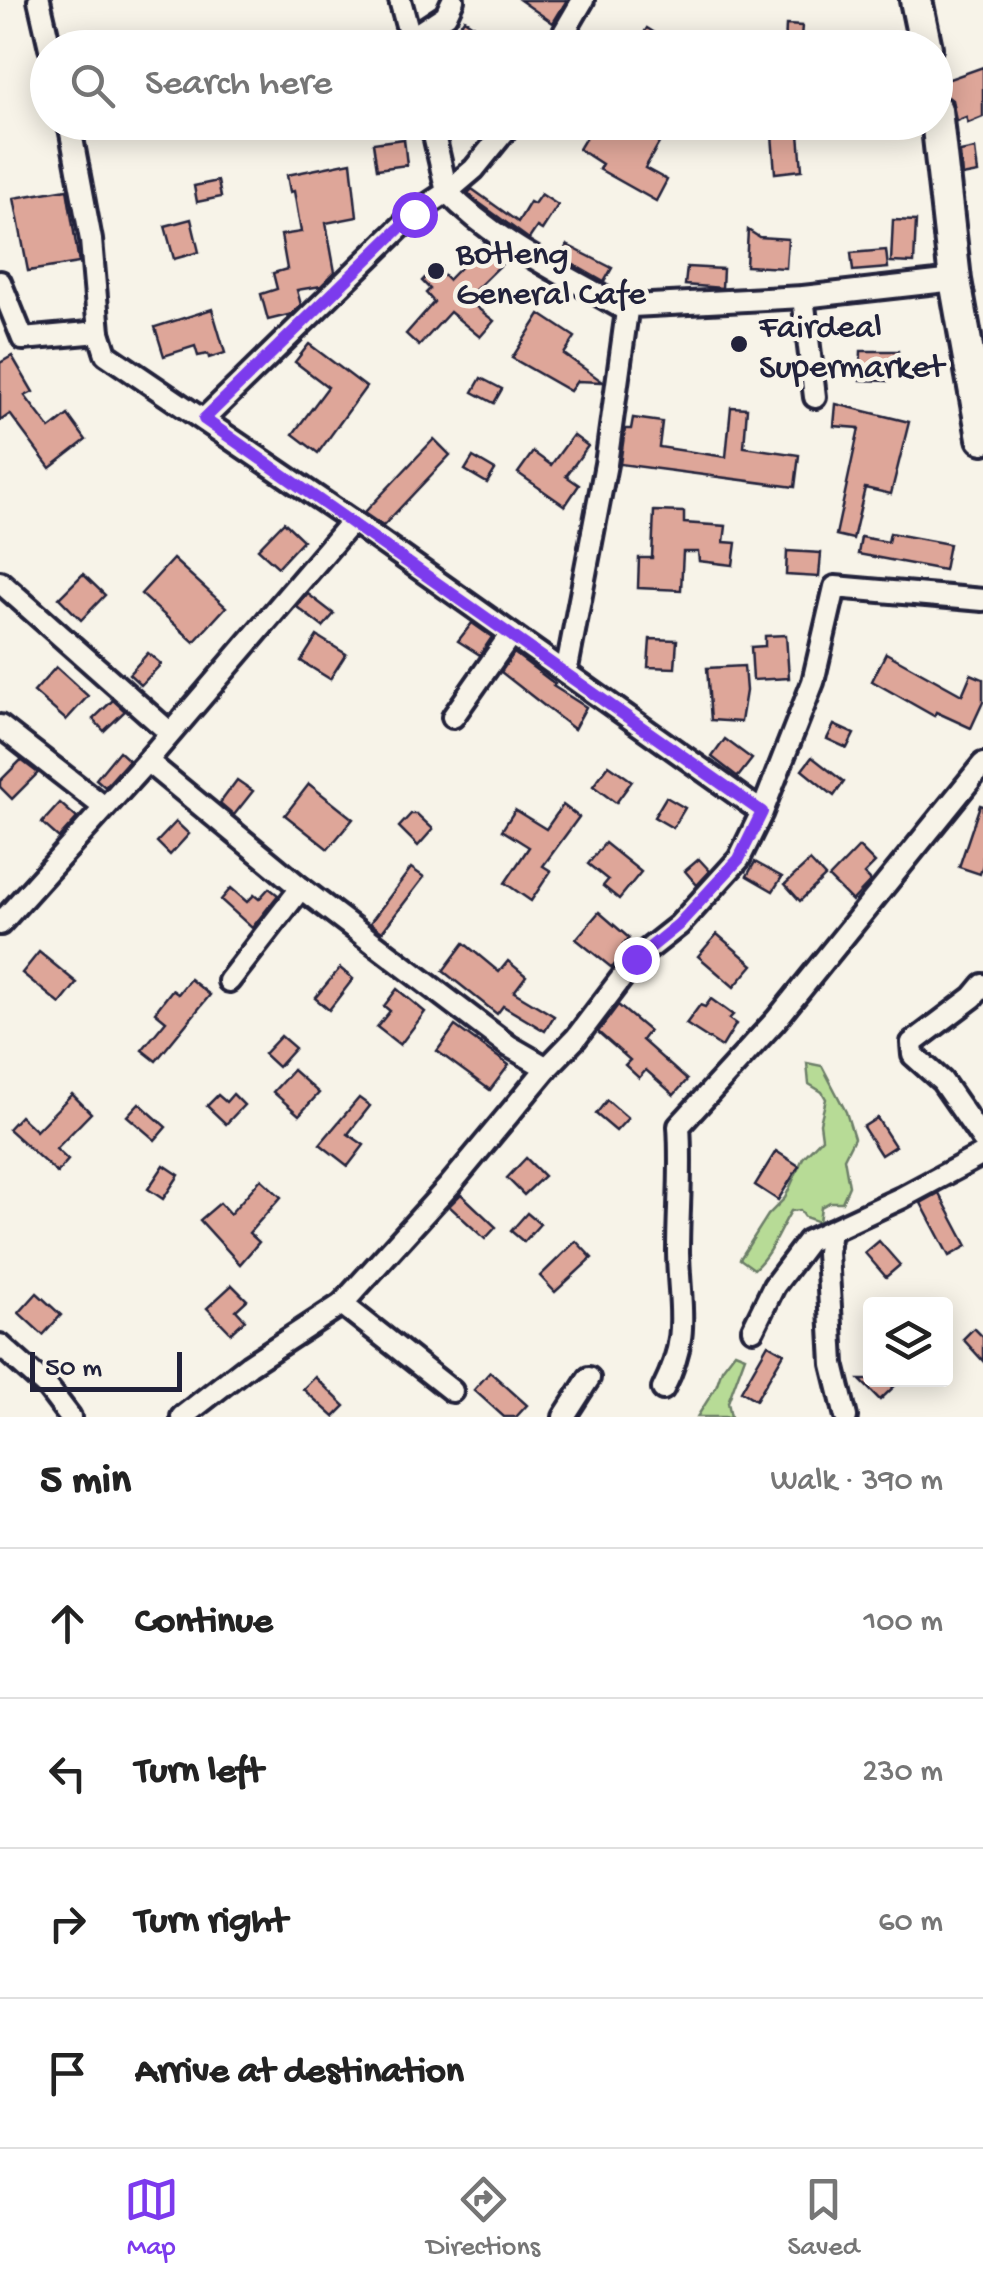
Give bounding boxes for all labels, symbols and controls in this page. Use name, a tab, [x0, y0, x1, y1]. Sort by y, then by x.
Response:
search box	[30, 30, 953, 140]
icon: search	[65, 58, 120, 113]
text: Search here	[145, 63, 332, 107]
route start	[392, 192, 438, 238]
place label: Botleng General Cafe	[455, 236, 647, 317]
marker: Botleng General Cafe	[425, 260, 447, 282]
place label: Fairdeal Supermarket	[758, 309, 947, 390]
marker: Fairdeal Supermarket	[728, 333, 750, 355]
route end	[614, 937, 660, 983]
map controls	[863, 1297, 953, 1387]
button: layers	[863, 1297, 953, 1387]
scale bar	[30, 1347, 182, 1392]
text: 50 m	[45, 1353, 102, 1386]
text: 5 min	[40, 1458, 131, 1507]
text: Walk · 390 m	[770, 1463, 943, 1501]
icon: ahead	[40, 1596, 95, 1651]
text: Continue	[135, 1601, 273, 1645]
text: 100 m	[863, 1604, 943, 1642]
icon: left	[40, 1746, 95, 1801]
text: Turn left	[135, 1751, 263, 1795]
text: 230 m	[862, 1754, 943, 1792]
icon: right	[40, 1896, 95, 1951]
text: Turn right	[135, 1901, 287, 1945]
text: 60 m	[878, 1904, 943, 1942]
icon: arrive	[40, 2046, 95, 2101]
text: Arrive at destination	[135, 2051, 464, 2095]
tab: Map	[124, 2172, 179, 2265]
tab: Directions	[426, 2172, 540, 2265]
tab: Saved	[787, 2172, 859, 2265]

